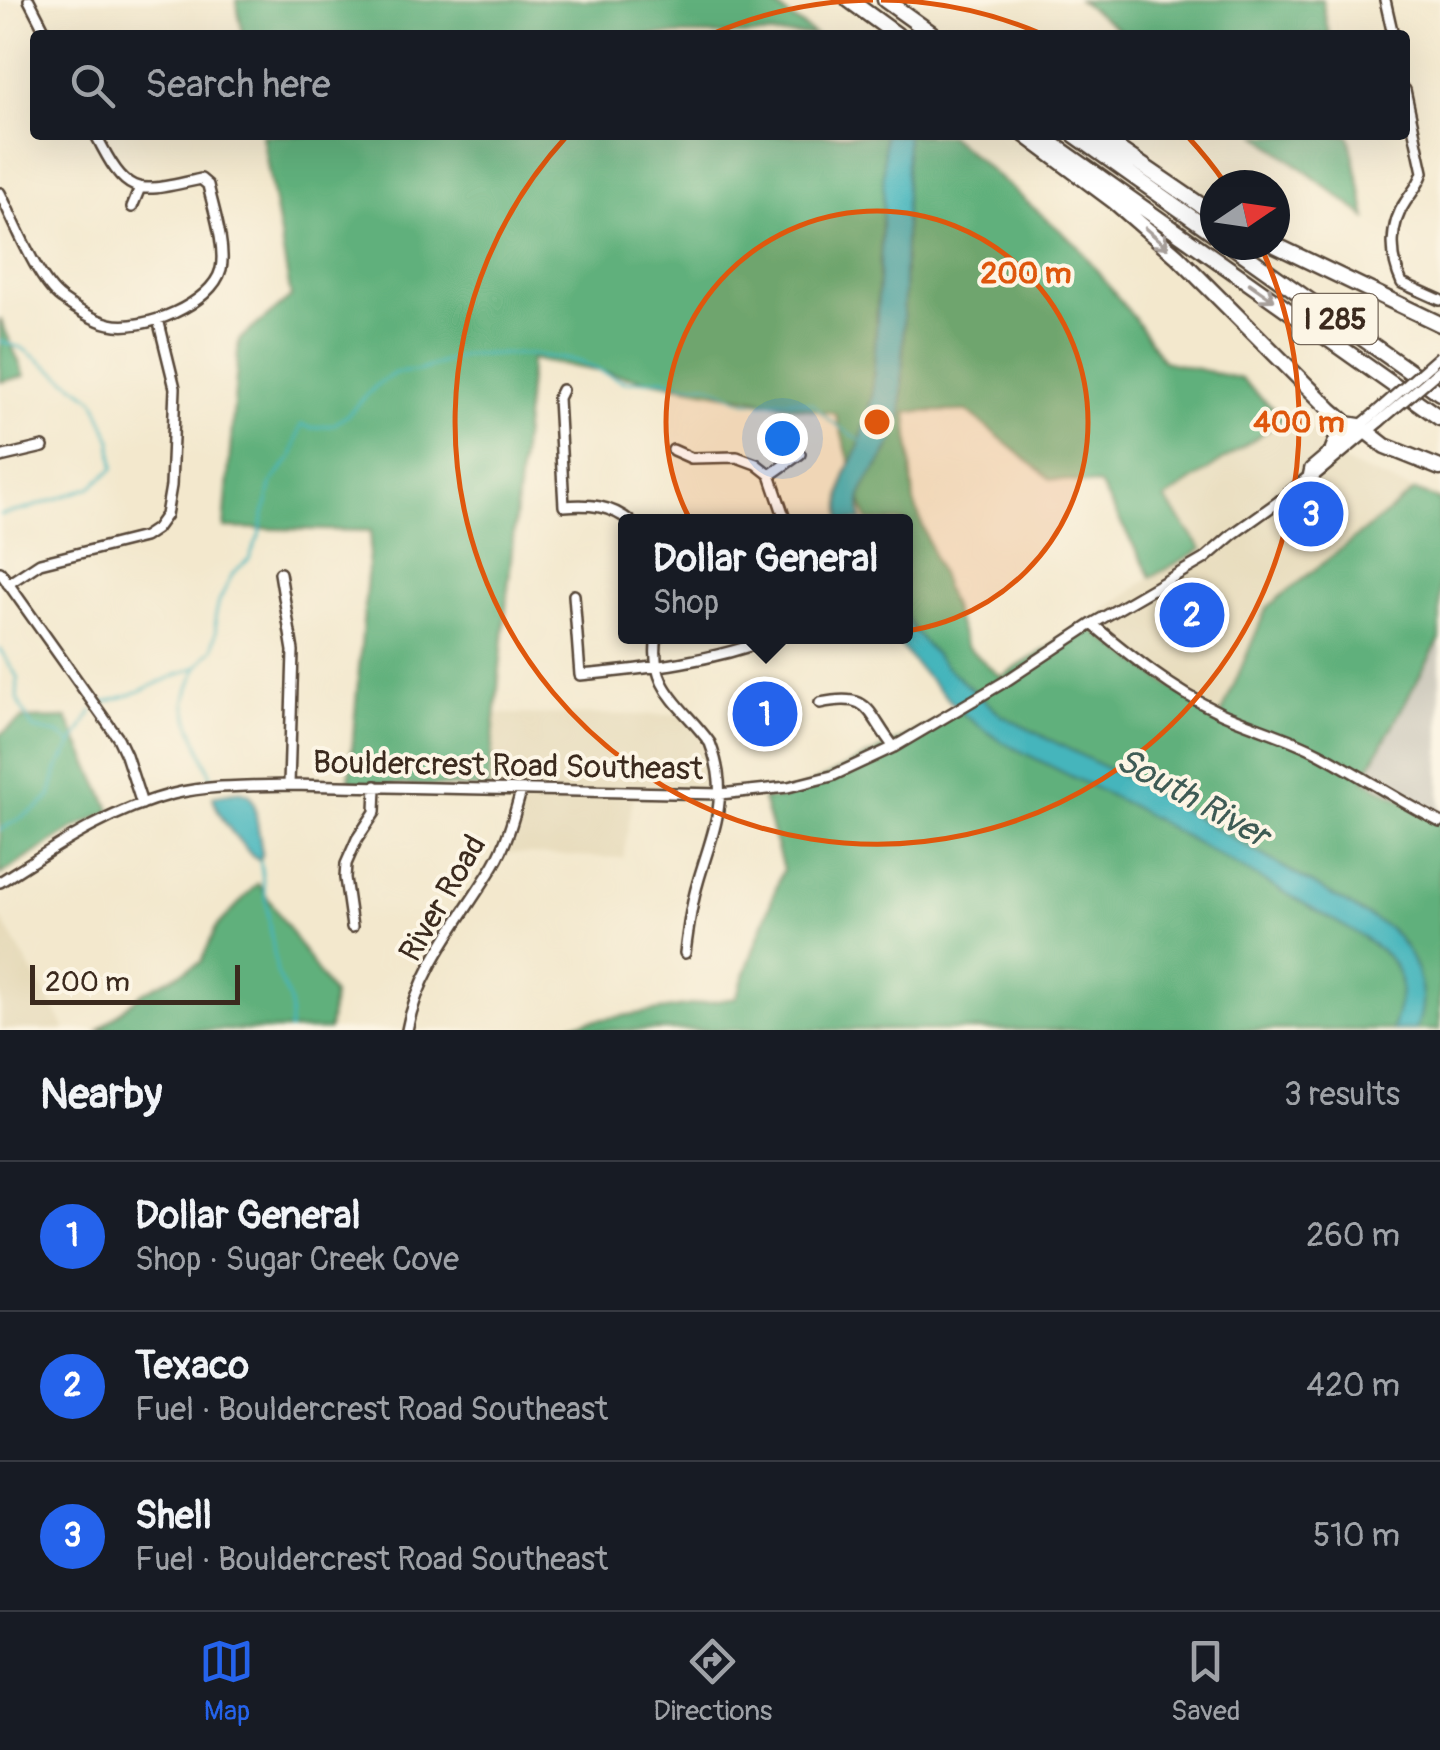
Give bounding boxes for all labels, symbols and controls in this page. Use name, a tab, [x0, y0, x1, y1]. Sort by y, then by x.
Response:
search box	[30, 30, 1410, 140]
icon: search	[65, 58, 120, 113]
text: Search here	[145, 61, 331, 109]
north arrow	[1200, 170, 1290, 260]
one-way arrow	[1144, 227, 1169, 250]
text: 200 m	[981, 255, 1071, 292]
one-way arrow	[1248, 281, 1276, 302]
road number: I 285	[1292, 294, 1378, 344]
centre of rings	[859, 404, 895, 440]
text: 400 m	[1253, 404, 1345, 441]
your location	[757, 413, 808, 464]
pin: 3	[1278, 476, 1344, 552]
popup	[618, 514, 913, 644]
text: Dollar General	[653, 535, 878, 583]
pin: 2	[1160, 578, 1224, 652]
text: Shop	[653, 583, 719, 623]
pin: 1	[732, 676, 798, 752]
water label: South River	[1108, 738, 1281, 860]
street label: Bouldercrest Road Southeast	[313, 743, 703, 789]
street label: River Road	[391, 828, 495, 969]
scale bar	[30, 960, 240, 1004]
text: 200 m	[45, 965, 130, 1000]
text: Nearby	[40, 1069, 162, 1121]
text: 3 results	[1284, 1075, 1400, 1115]
text: Dollar General	[135, 1192, 361, 1240]
text: 1	[66, 1216, 79, 1256]
text: 260 m	[1306, 1216, 1400, 1256]
text: Shop · Sugar Creek Cove	[135, 1240, 459, 1280]
text: Texaco	[135, 1342, 249, 1390]
text: 2	[64, 1366, 81, 1406]
text: 420 m	[1306, 1366, 1400, 1406]
text: Fuel · Bouldercrest Road Southeast	[135, 1390, 608, 1430]
text: Shell	[135, 1492, 212, 1540]
text: 3	[64, 1516, 81, 1556]
text: 510 m	[1313, 1516, 1400, 1556]
text: Fuel · Bouldercrest Road Southeast	[135, 1540, 608, 1580]
tab: Map	[199, 1634, 254, 1729]
tab: Directions	[653, 1634, 772, 1729]
tab: Saved	[1171, 1634, 1241, 1729]

